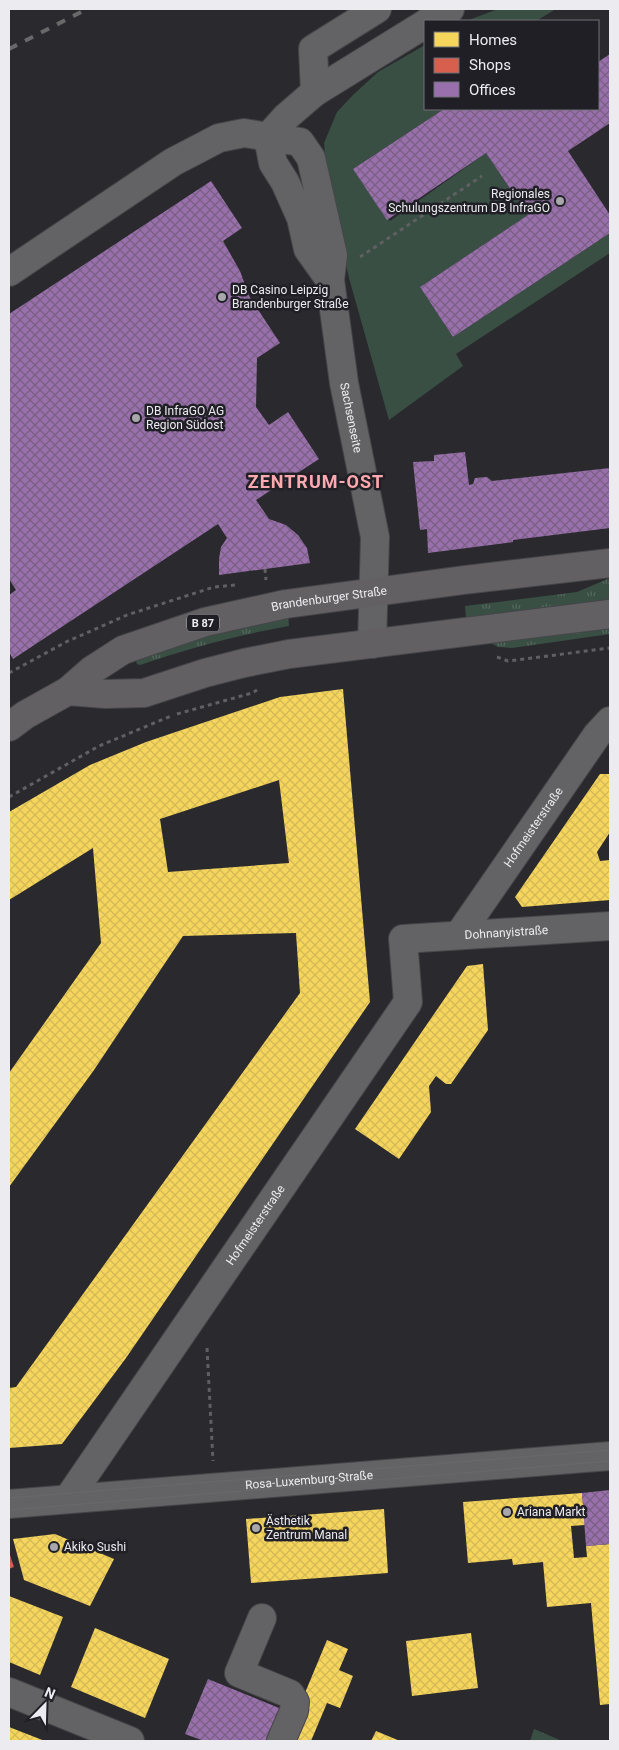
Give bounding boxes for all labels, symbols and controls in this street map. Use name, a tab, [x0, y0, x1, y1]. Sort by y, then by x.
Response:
legend	[424, 20, 599, 110]
text: Homes	[469, 31, 517, 49]
text: Shops	[469, 56, 511, 74]
text: Offices	[469, 81, 516, 99]
place label: Regionales Schulungszentrum DB InfraGO	[388, 187, 550, 215]
marker: Regionales Schulungszentrum DB InfraGO	[554, 195, 566, 207]
place label: DB Casino Leipzig Brandenburger Straße	[232, 283, 349, 311]
marker: DB Casino Leipzig Brandenburger Straße	[216, 291, 228, 303]
street label: Sachsenseite	[337, 381, 365, 454]
place label: DB InfraGO AG Region Südost	[146, 404, 224, 432]
marker: DB InfraGO AG Region Südost	[130, 412, 142, 424]
district label: ZENTRUM-OST	[248, 471, 384, 492]
street label: Brandenburger Straße	[270, 583, 388, 614]
road number: B 87	[187, 614, 219, 632]
street label: Hofmeisterstraße	[501, 785, 566, 870]
street label: Dohnanyistraße	[464, 923, 549, 942]
street label: Hofmeisterstraße	[223, 1182, 288, 1268]
street label: Rosa-Luxemburg-Straße	[245, 1468, 374, 1492]
place label: Ariana Markt	[517, 1505, 586, 1519]
marker: Ariana Markt	[501, 1506, 513, 1518]
place label: Ästhetik Zentrum Manal	[266, 1513, 347, 1542]
marker: Ästhetik Zentrum Manal	[250, 1522, 262, 1534]
place label: Akiko Sushi	[64, 1540, 126, 1554]
marker: Akiko Sushi	[48, 1541, 60, 1553]
north arrow	[20, 1680, 70, 1730]
text: N	[42, 1684, 58, 1702]

